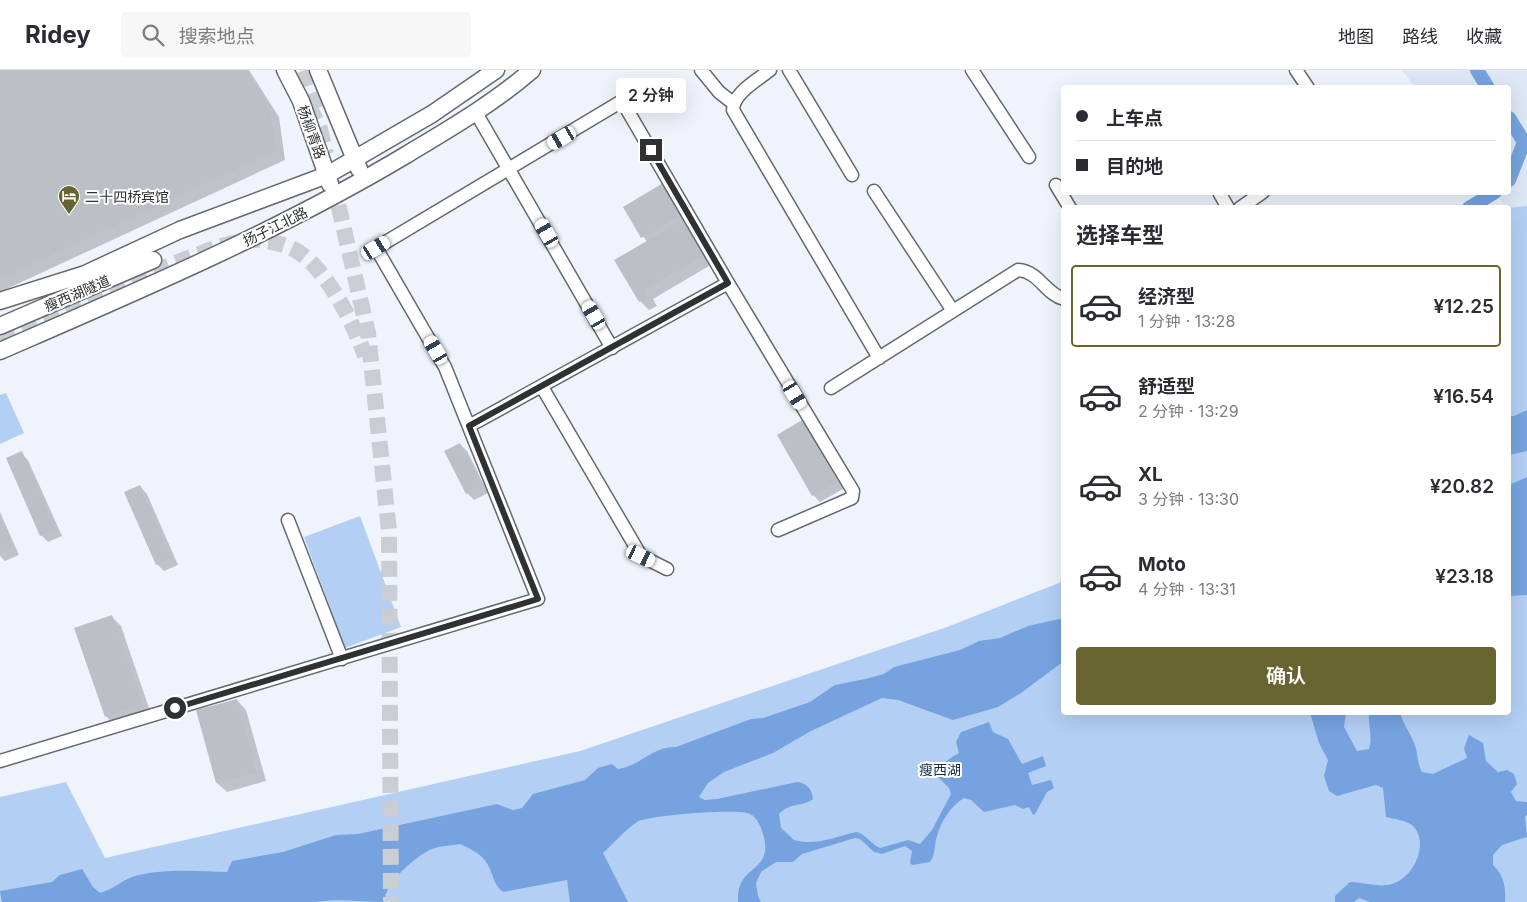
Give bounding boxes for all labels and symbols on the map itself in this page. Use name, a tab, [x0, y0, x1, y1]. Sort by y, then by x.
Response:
callout: 2 分钟	[616, 78, 686, 112]
street label: 杨柳青路	[294, 103, 330, 161]
car	[545, 124, 578, 152]
route end	[640, 139, 662, 161]
hotel icon: 二十四桥宾馆	[57, 184, 81, 215]
place label: 二十四桥宾馆	[85, 188, 169, 205]
street label: 扬子江北路	[240, 203, 310, 249]
car	[533, 216, 560, 250]
car	[359, 234, 392, 262]
street label: 瘦西湖隧道	[41, 272, 113, 314]
car	[580, 298, 607, 332]
car	[422, 333, 449, 367]
car	[780, 378, 809, 412]
car	[624, 543, 657, 569]
route start	[164, 697, 186, 719]
park label: 瘦西湖	[919, 761, 961, 778]

